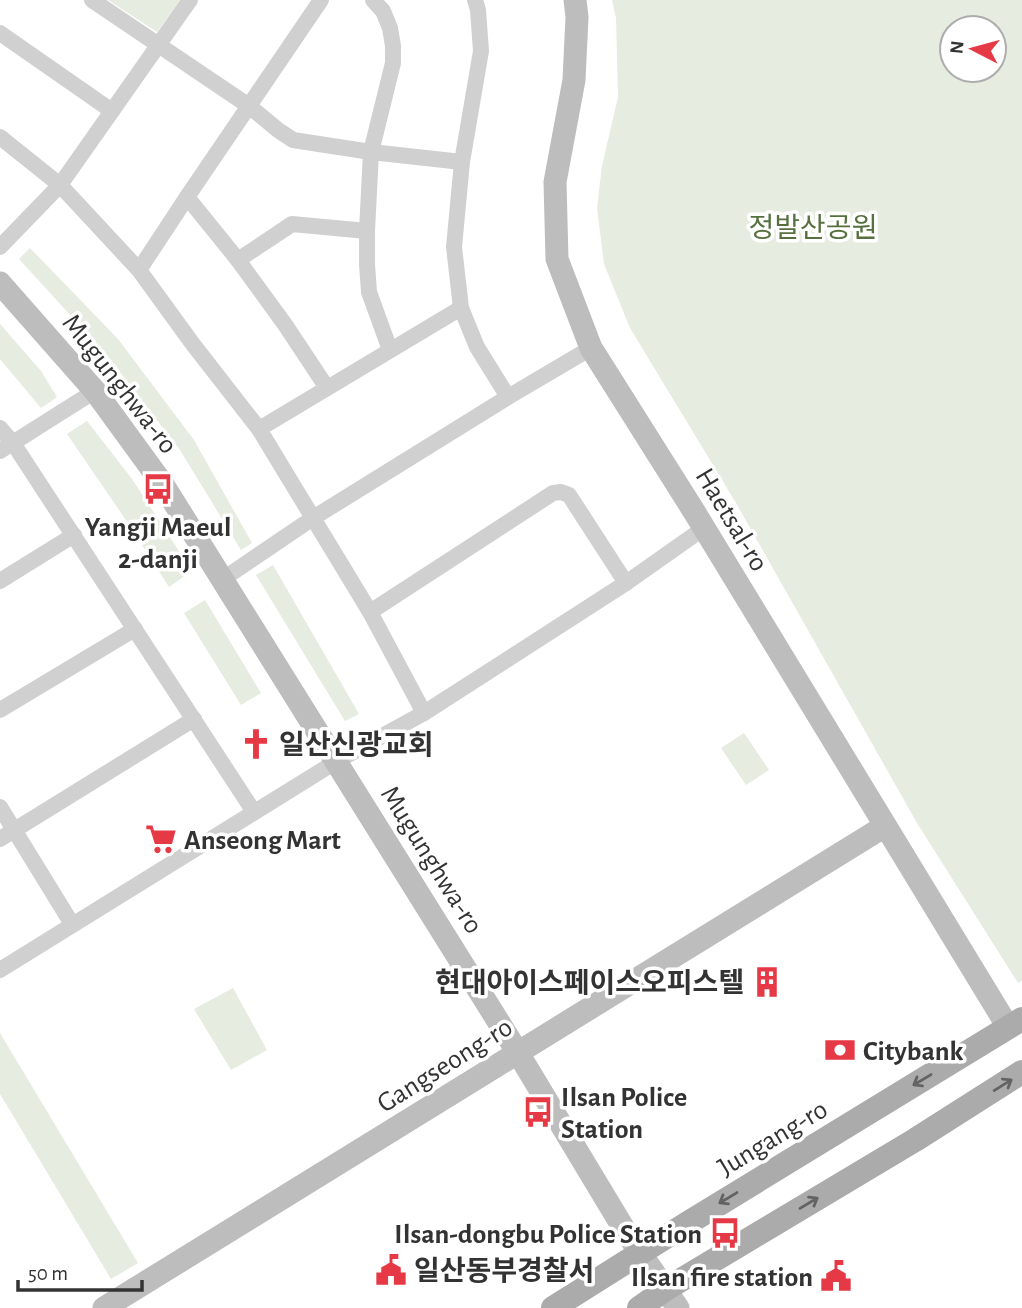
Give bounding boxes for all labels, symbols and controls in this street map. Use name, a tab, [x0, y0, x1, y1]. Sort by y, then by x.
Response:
north arrow	[938, 14, 1008, 84]
text: N	[947, 40, 968, 55]
park label: 정발산공원	[749, 213, 877, 243]
street label: Mugunghwa-ro	[57, 309, 182, 459]
street label: Haetsal-ro	[690, 464, 773, 576]
bus stop icon: Yangji Maeul 2-danji	[141, 472, 175, 506]
place label: Yangji Maeul 2-danji	[85, 514, 231, 574]
church icon: 일산신광교회	[239, 727, 273, 761]
place label: 일산신광교회	[279, 730, 434, 760]
street label: Mugunghwa-ro	[375, 781, 488, 939]
supermarket icon: Anseong Mart	[144, 822, 178, 856]
place label: Anseong Mart	[184, 827, 341, 855]
building icon: 현대아이스페이스오피스텔	[750, 965, 784, 999]
place label: 현대아이스페이스오피스텔	[435, 968, 744, 998]
street label: Gangseong-ro	[373, 1013, 518, 1118]
bank icon: Citybank	[823, 1033, 857, 1067]
place label: Citybank	[863, 1038, 964, 1066]
one-way arrow	[913, 1074, 933, 1088]
one-way arrow	[992, 1077, 1012, 1091]
place label: Ilsan Police Station	[561, 1084, 687, 1144]
bus stop icon: Ilsan Police Station	[521, 1095, 555, 1129]
street label: Jungang-ro	[713, 1095, 833, 1182]
one-way arrow	[718, 1192, 738, 1206]
one-way arrow	[798, 1196, 818, 1210]
bus stop icon: Ilsan-dongbu Police Station	[708, 1216, 742, 1250]
place label: Ilsan-dongbu Police Station	[394, 1221, 702, 1249]
scale bar	[18, 1248, 142, 1292]
public building icon: 일산동부경찰서	[374, 1253, 408, 1287]
place label: 일산동부경찰서	[414, 1256, 594, 1286]
public building icon: Ilsan fire station	[819, 1259, 853, 1293]
text: 50 m	[28, 1263, 68, 1284]
place label: Ilsan fire station	[631, 1264, 813, 1292]

